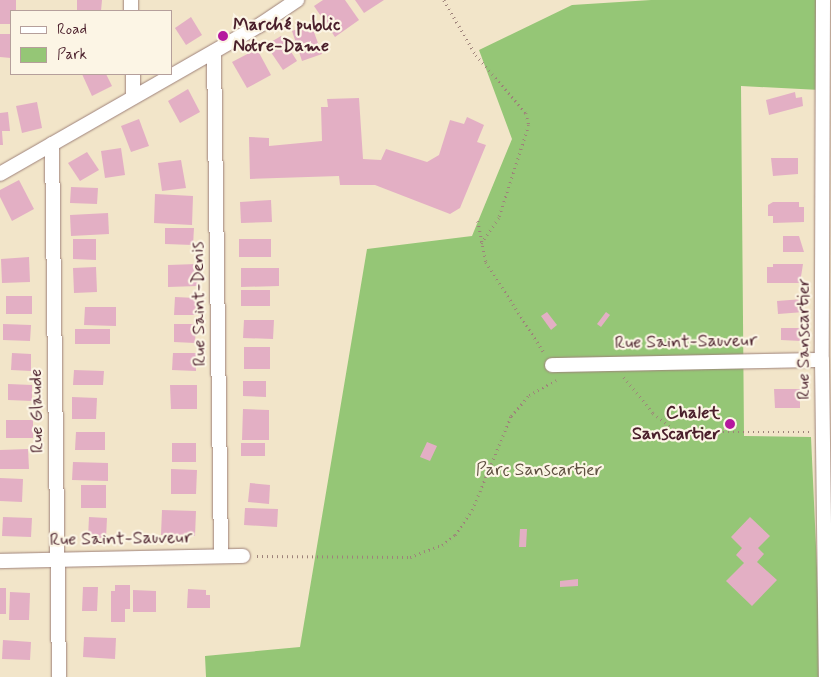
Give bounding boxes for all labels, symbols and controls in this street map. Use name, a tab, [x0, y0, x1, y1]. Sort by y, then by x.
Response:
legend	[10, 10, 172, 75]
place label: Marché public Notre-Dame	[233, 15, 340, 58]
text: Road	[57, 20, 87, 40]
marker: Marché public Notre-Dame	[217, 30, 229, 42]
text: Park	[57, 45, 87, 65]
street label: Rue Saint-Denis	[187, 242, 211, 366]
street label: Rue Sanscartier	[793, 279, 815, 399]
street label: Rue Saint-Sauveur	[615, 330, 757, 354]
street label: Rue Glaude	[25, 370, 49, 452]
place label: Chalet Sanscartier	[632, 403, 720, 446]
marker: Chalet Sanscartier	[724, 418, 736, 430]
park label: Parc Sanscartier	[476, 459, 602, 481]
street label: Rue Saint-Sauveur	[50, 527, 192, 551]

